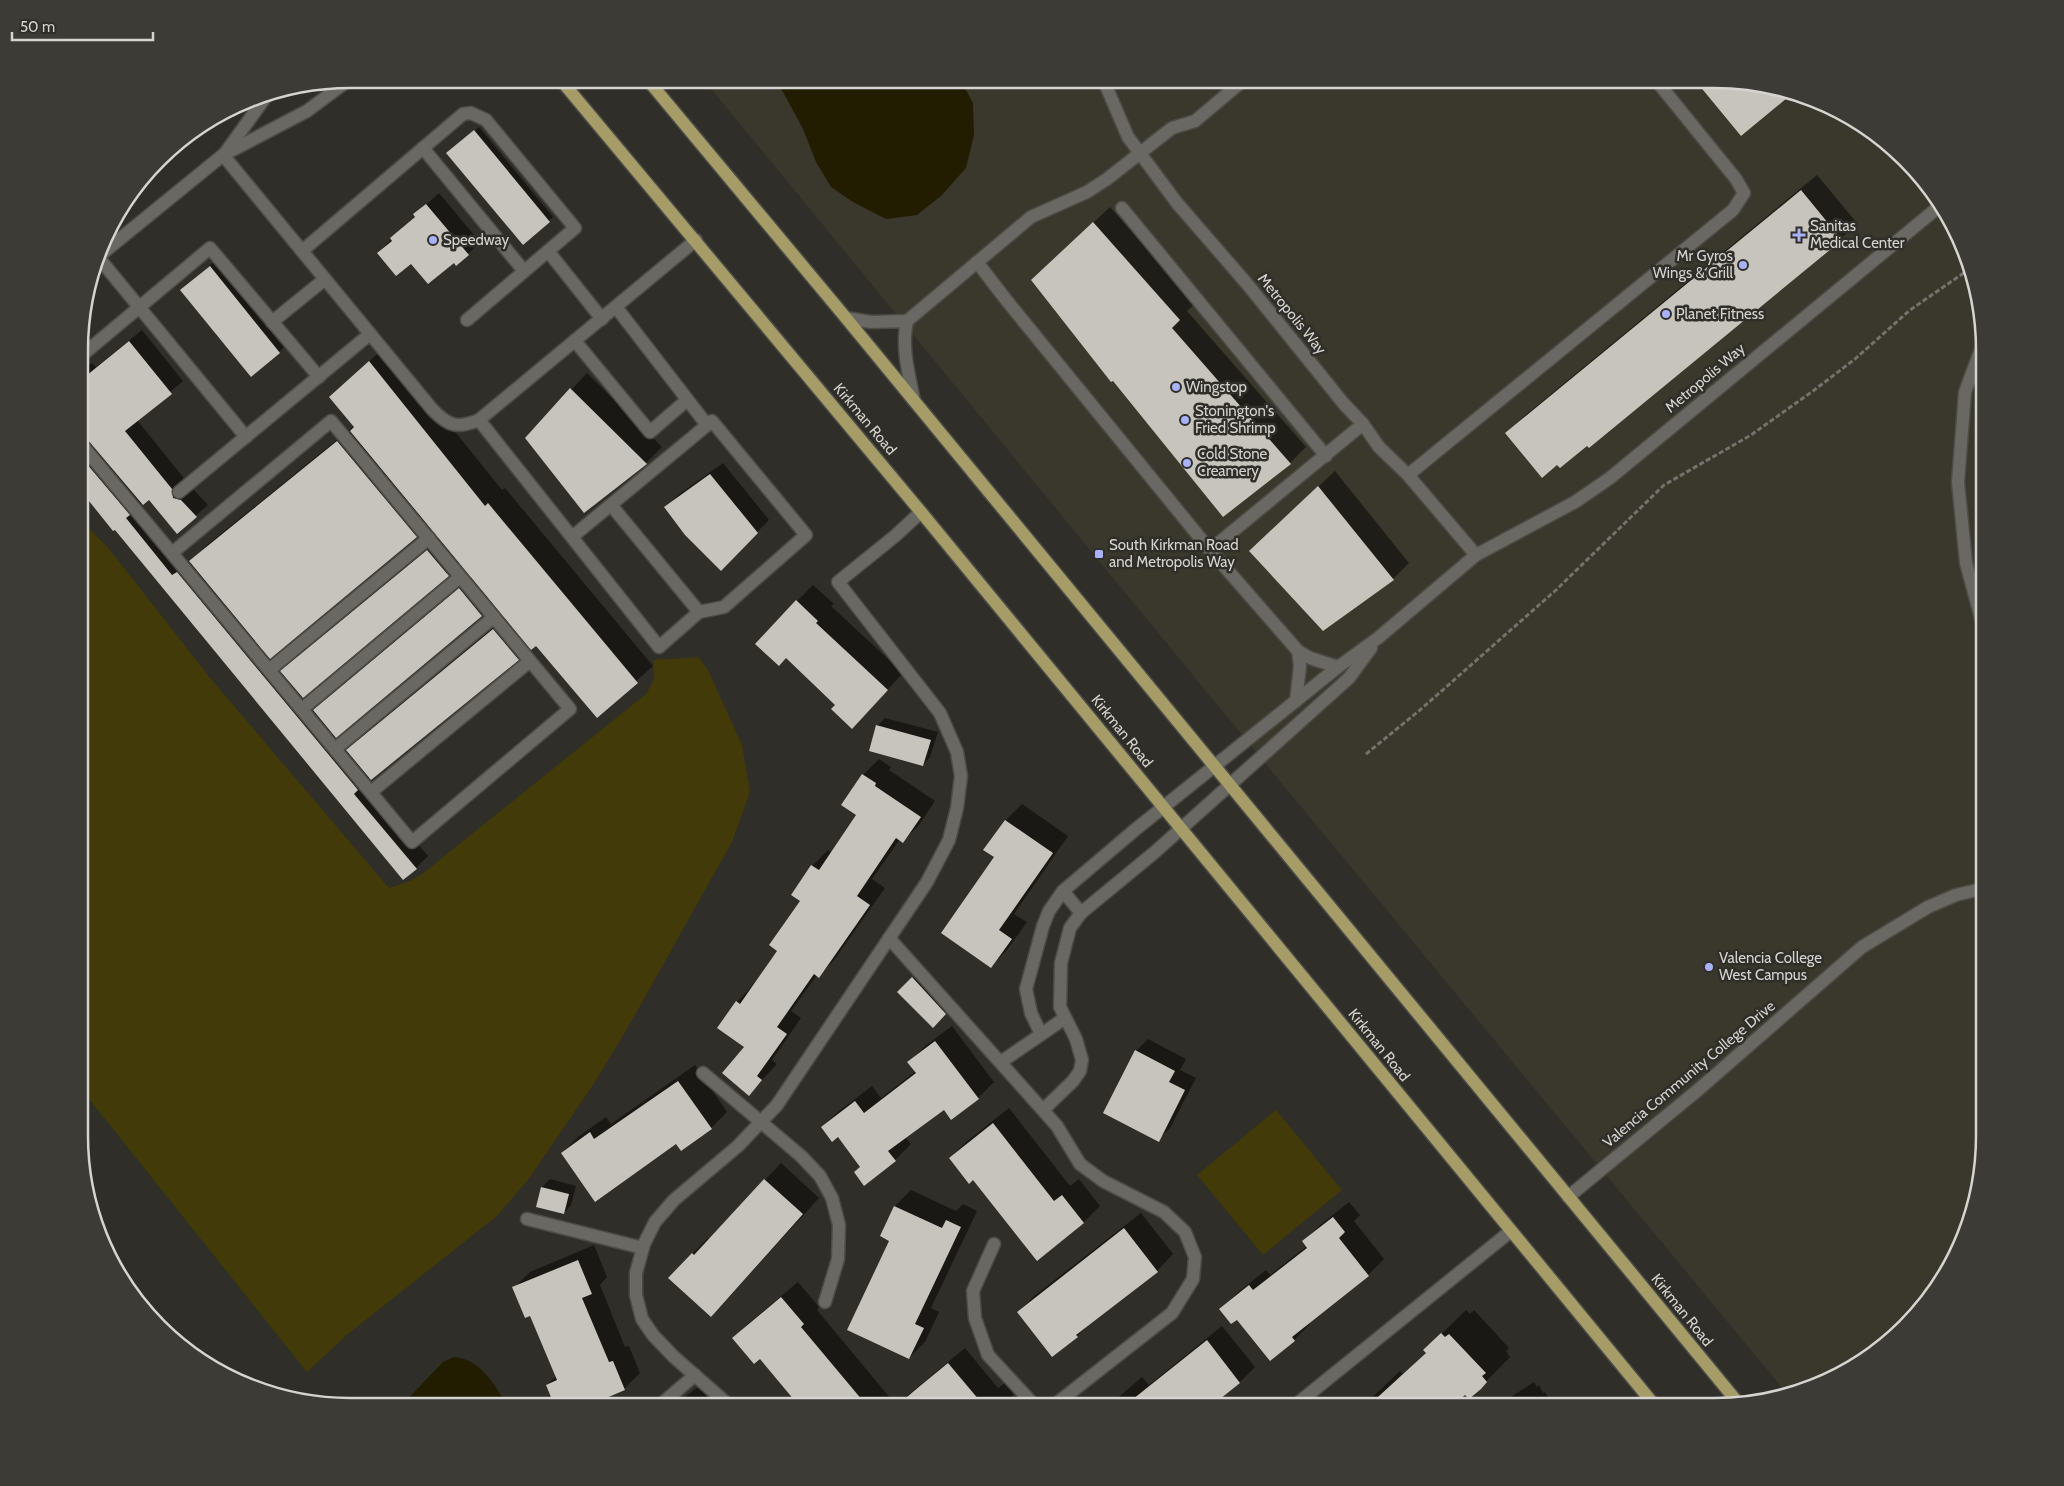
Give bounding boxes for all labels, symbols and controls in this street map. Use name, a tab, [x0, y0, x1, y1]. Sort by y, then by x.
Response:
scale bar	[12, 10, 154, 42]
text: 50 m	[20, 18, 55, 36]
place label: Sanitas Medical Center	[1810, 217, 1905, 252]
marker: Sanitas Medical Center	[1792, 228, 1806, 242]
place label: Speedway	[443, 231, 509, 249]
marker: Speedway	[427, 234, 439, 246]
place label: Mr Gyros Wings & Grill	[1653, 247, 1733, 282]
marker: Mr Gyros Wings & Grill	[1737, 259, 1749, 271]
street label: Metropolis Way	[1254, 270, 1330, 358]
place label: Planet Fitness	[1676, 305, 1764, 323]
marker: Planet Fitness	[1660, 308, 1672, 320]
street label: Metropolis Way	[1661, 339, 1749, 417]
place label: Wingstop	[1186, 378, 1247, 396]
street label: Kirkman Road	[830, 379, 900, 459]
marker: Wingstop	[1170, 381, 1182, 393]
place label: Stonington's Fried Shrimp	[1195, 402, 1276, 437]
marker: Stonington's Fried Shrimp	[1179, 414, 1191, 426]
place label: Cold Stone Creamery	[1197, 445, 1268, 480]
marker: Cold Stone Creamery	[1181, 457, 1193, 469]
place label: South Kirkman Road and Metropolis Way	[1109, 536, 1239, 571]
marker: South Kirkman Road and Metropolis Way	[1093, 548, 1105, 560]
street label: Kirkman Road	[1087, 691, 1157, 771]
place label: Valencia College West Campus	[1719, 949, 1822, 984]
marker: Valencia College West Campus	[1703, 961, 1715, 973]
street label: Valencia Community College Drive	[1599, 997, 1779, 1151]
street label: Kirkman Road	[1344, 1005, 1414, 1085]
street label: Kirkman Road	[1647, 1270, 1717, 1350]

